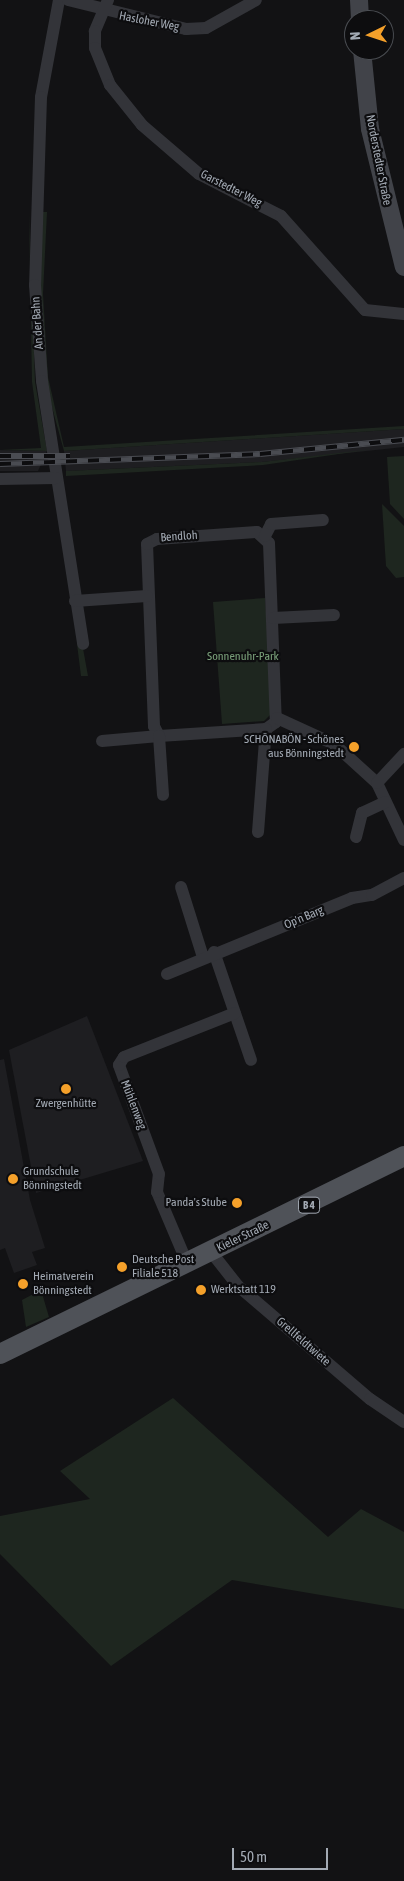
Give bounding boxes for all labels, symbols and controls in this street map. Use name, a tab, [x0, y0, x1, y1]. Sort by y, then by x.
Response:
street label: Hasloher Weg	[118, 9, 180, 35]
north arrow	[344, 10, 394, 60]
text: N	[347, 31, 363, 41]
street label: Norderstedter Straße	[362, 113, 394, 207]
street label: Garstedter Weg	[198, 167, 264, 211]
street label: An der Bahn	[29, 296, 47, 350]
street label: Bendloh	[160, 529, 198, 545]
park label: Sonnenuhr-Park	[207, 650, 279, 664]
place label: SCHÖNABÖN - Schönes aus Bönningstedt	[244, 733, 344, 761]
marker: SCHÖNABÖN - Schönes aus Bönningstedt	[348, 741, 360, 753]
street label: Op'n Barg	[282, 903, 326, 933]
street label: Mühlenweg	[117, 1078, 149, 1132]
marker: Zwergenhütte	[60, 1083, 72, 1095]
place label: Zwergenhütte	[35, 1097, 97, 1111]
place label: Grundschule Bönningstedt	[23, 1165, 82, 1193]
marker: Grundschule Bönningstedt	[7, 1173, 19, 1185]
place label: Panda's Stube	[165, 1196, 227, 1210]
road number: B 4	[298, 1196, 320, 1214]
marker: Panda's Stube	[231, 1197, 243, 1209]
street label: Kieler Straße	[215, 1218, 271, 1256]
place label: Deutsche Post Filiale 518	[132, 1253, 194, 1281]
marker: Deutsche Post Filiale 518	[116, 1261, 128, 1273]
place label: Heimatverein Bönningstedt	[33, 1270, 94, 1298]
marker: Heimatverein Bönningstedt	[17, 1278, 29, 1290]
place label: Werktstatt 119	[211, 1283, 276, 1297]
marker: Werktstatt 119	[195, 1284, 207, 1296]
street label: Grellfeldtwiete	[273, 1315, 333, 1369]
scale bar	[234, 1838, 330, 1870]
text: 50 m	[240, 1848, 267, 1865]

